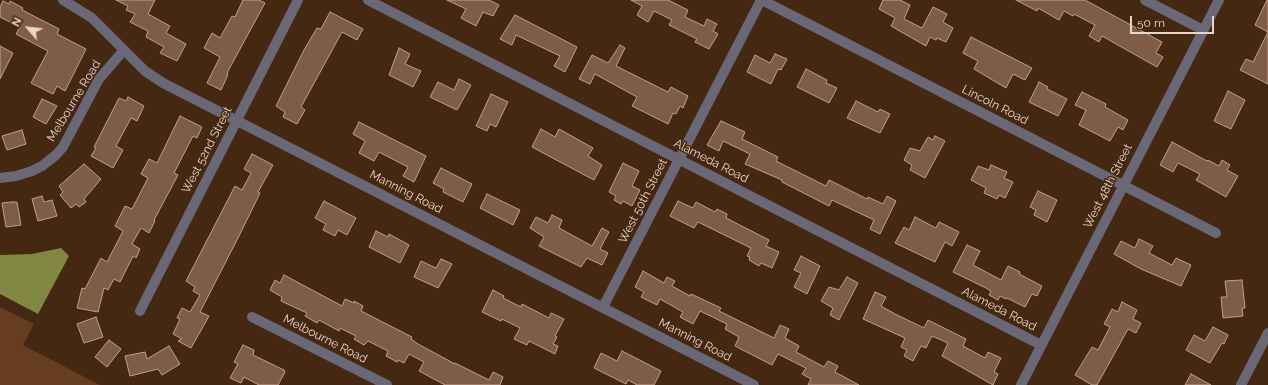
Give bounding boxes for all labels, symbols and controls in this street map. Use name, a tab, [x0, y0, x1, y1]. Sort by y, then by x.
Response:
north arrow	[8, 8, 48, 48]
scale bar	[1132, 8, 1216, 34]
text: N	[9, 15, 25, 29]
text: 50 m	[1137, 16, 1165, 30]
street label: Melbourne Road	[44, 58, 104, 144]
street label: Lincoln Road	[959, 82, 1031, 128]
street label: West 52nd Street	[179, 104, 235, 196]
street label: Alameda Road	[671, 136, 751, 186]
street label: West 48th Street	[1081, 141, 1135, 231]
street label: West 50th Street	[615, 156, 671, 246]
street label: Manning Road	[367, 167, 445, 217]
street label: Alameda Road	[959, 284, 1039, 334]
street label: Melbourne Road	[281, 312, 369, 366]
street label: Manning Road	[656, 315, 734, 365]

